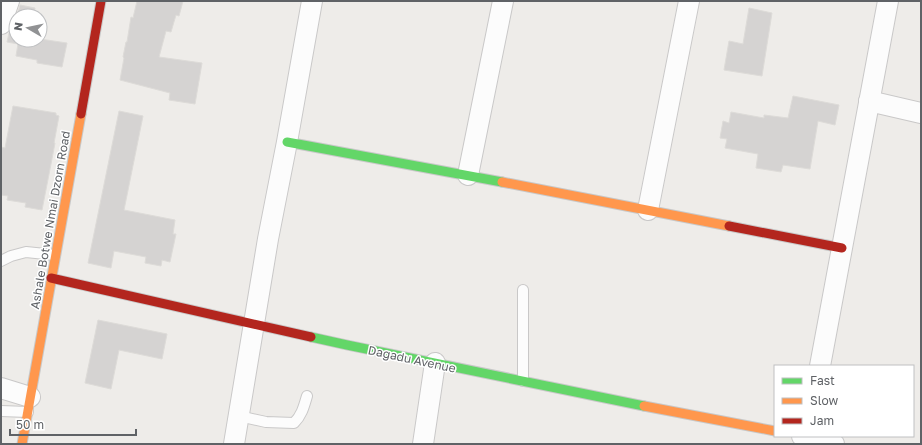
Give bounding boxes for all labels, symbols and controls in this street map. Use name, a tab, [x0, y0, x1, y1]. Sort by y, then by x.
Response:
north arrow	[8, 8, 48, 48]
text: N	[11, 21, 25, 32]
street label: Ashale Botwe Nmai Dzorn Road	[27, 130, 73, 310]
street label: Dagadu Avenue	[367, 342, 457, 376]
legend	[774, 365, 914, 437]
text: Fast	[810, 373, 835, 388]
text: Slow	[810, 393, 838, 408]
scale bar	[10, 411, 136, 437]
text: Jam	[810, 413, 834, 428]
text: 50 m	[16, 417, 44, 432]

